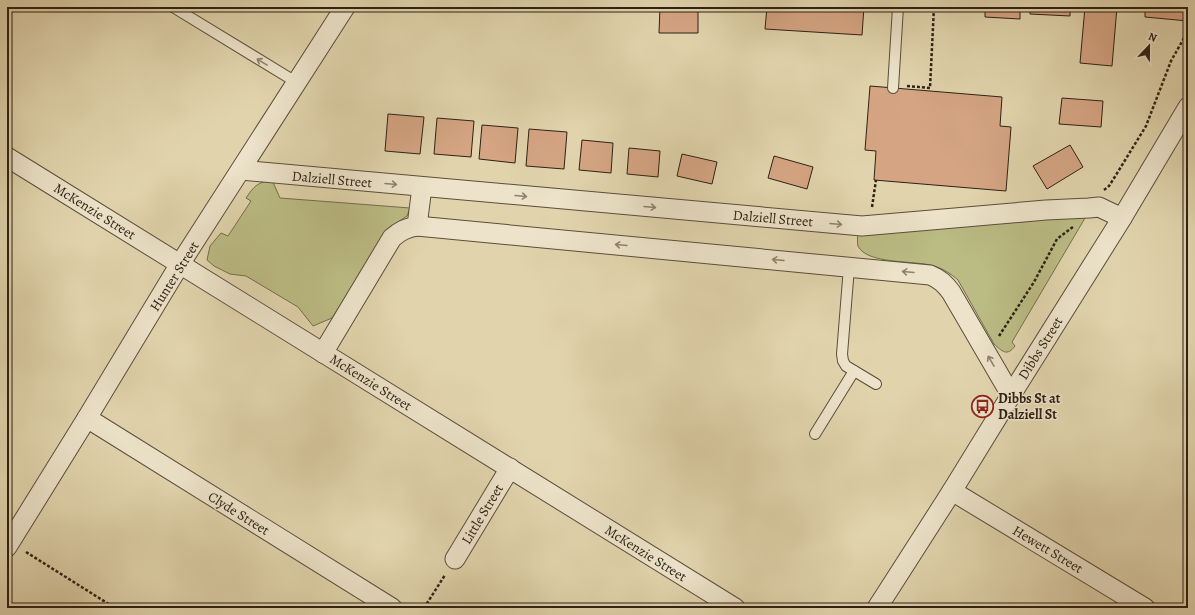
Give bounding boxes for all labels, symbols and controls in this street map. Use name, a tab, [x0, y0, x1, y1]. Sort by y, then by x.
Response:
north arrow	[1129, 26, 1169, 66]
text: N	[1146, 29, 1159, 46]
one-way arrow	[256, 57, 268, 65]
street label: Dalziell Street	[291, 167, 373, 193]
street label: McKenzie Street	[50, 179, 140, 244]
one-way arrow	[384, 181, 397, 188]
one-way arrow	[514, 192, 527, 200]
one-way arrow	[643, 204, 656, 211]
street label: Dalziell Street	[732, 206, 814, 232]
one-way arrow	[829, 220, 842, 227]
street label: Hunter Street	[145, 237, 204, 315]
one-way arrow	[615, 242, 628, 249]
one-way arrow	[772, 256, 785, 264]
one-way arrow	[902, 269, 915, 276]
street label: Dibbs Street	[1014, 313, 1067, 383]
street label: McKenzie Street	[326, 350, 416, 415]
one-way arrow	[987, 355, 995, 367]
place label: Dibbs St at Dalziell St	[998, 389, 1061, 424]
bus stop icon: Dibbs St at Dalziell St	[969, 393, 995, 419]
street label: Little Street	[457, 480, 508, 548]
street label: Clyde Street	[204, 487, 273, 540]
street label: McKenzie Street	[601, 521, 691, 586]
street label: Hewett Street	[1009, 521, 1087, 578]

